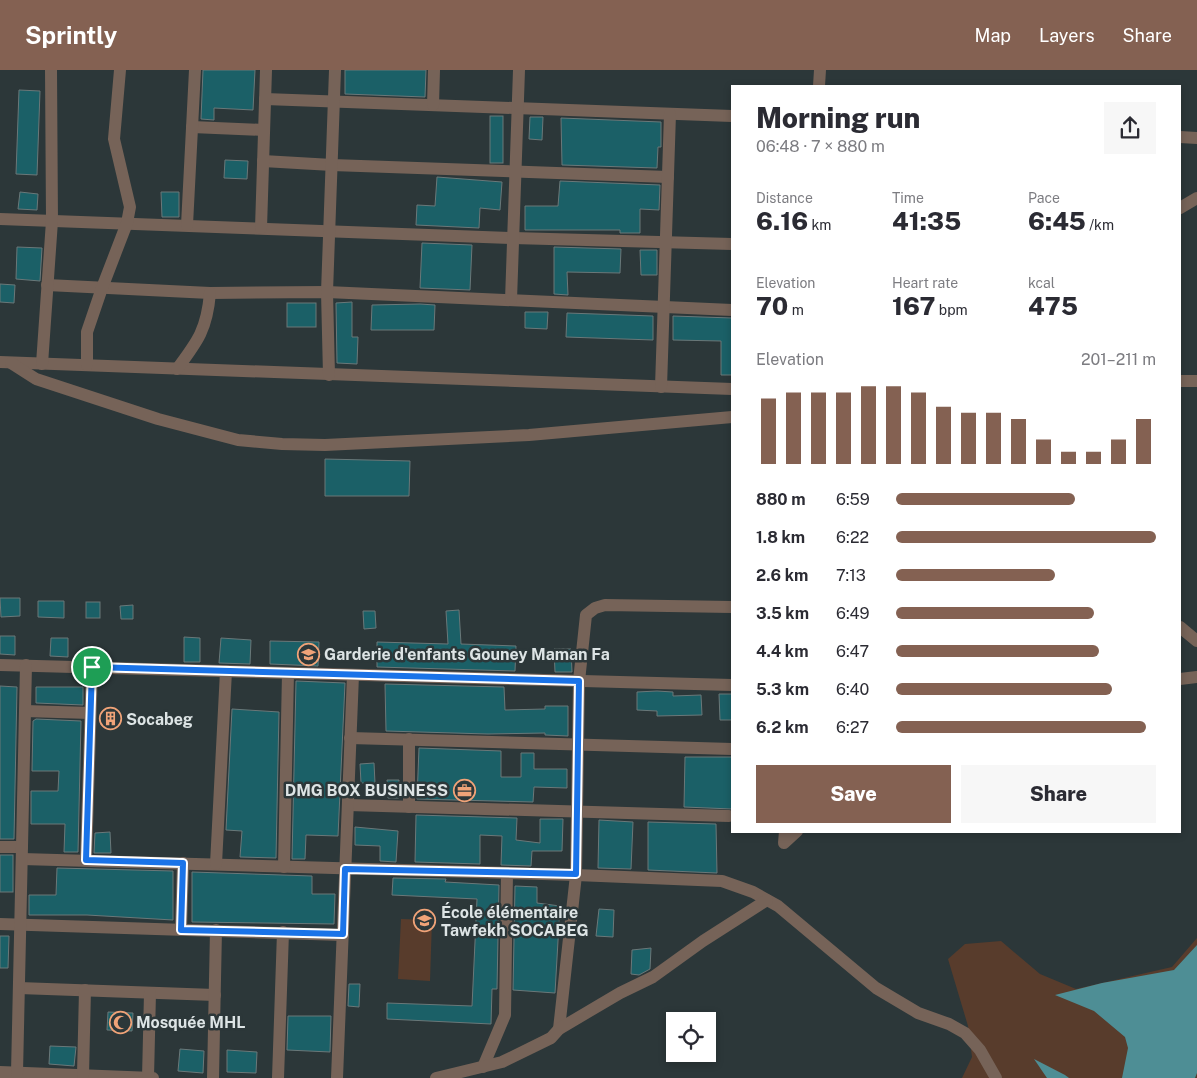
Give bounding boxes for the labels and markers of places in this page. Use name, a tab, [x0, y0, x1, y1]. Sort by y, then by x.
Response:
school or university icon: Garderie d'enfants Gouney Maman Fa	[296, 642, 320, 666]
place label: Garderie d'enfants Gouney Maman Fa	[324, 645, 610, 664]
pin	[71, 646, 113, 688]
building icon: Socabeg	[98, 707, 122, 731]
place label: Socabeg	[126, 710, 193, 729]
office icon: DMG BOX BUSINESS	[452, 778, 476, 802]
place label: DMG BOX BUSINESS	[285, 781, 448, 800]
place label: École élémentaire Tawfekh SOCABEG	[441, 902, 589, 940]
school or university icon: École élémentaire Tawfekh SOCABEG	[413, 909, 437, 933]
mosque icon: Mosquée MHL	[108, 1010, 132, 1034]
place label: Mosquée MHL	[136, 1013, 246, 1032]

